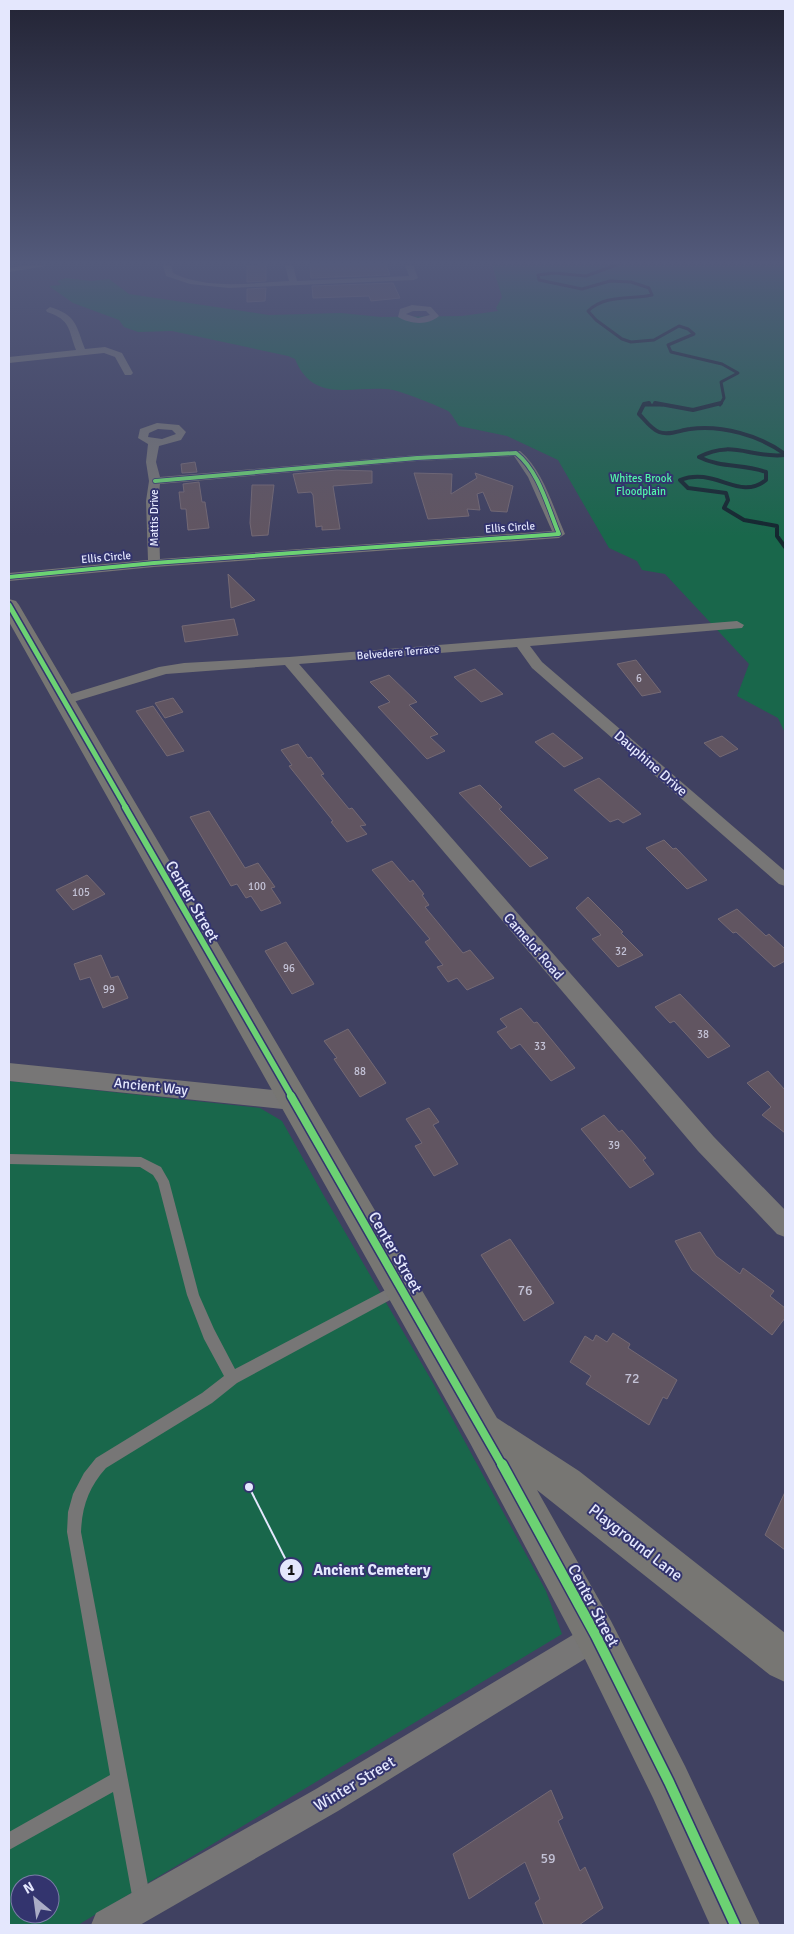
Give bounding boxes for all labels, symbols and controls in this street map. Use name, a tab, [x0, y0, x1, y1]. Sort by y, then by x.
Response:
park label: Whites Brook Floodplain	[610, 472, 673, 498]
street label: Mattis Drive	[148, 490, 161, 546]
street label: Ellis Circle	[485, 519, 535, 536]
street label: Ellis Circle	[81, 549, 132, 566]
street label: Belvedere Terrace	[356, 642, 440, 663]
house number: 6	[636, 672, 642, 685]
street label: Dauphine Drive	[611, 727, 691, 800]
street label: Center Street	[161, 857, 224, 946]
house number: 100	[248, 880, 266, 893]
house number: 105	[72, 886, 90, 899]
street label: Camelot Road	[500, 910, 567, 983]
house number: 32	[615, 945, 627, 958]
house number: 96	[283, 962, 295, 975]
house number: 99	[103, 983, 115, 996]
house number: 38	[697, 1028, 709, 1041]
house number: 33	[534, 1040, 546, 1053]
house number: 88	[354, 1065, 366, 1078]
street label: Ancient Way	[113, 1074, 189, 1099]
house number: 39	[608, 1139, 620, 1152]
street label: Center Street	[364, 1208, 427, 1297]
house number: 76	[517, 1282, 533, 1299]
house number: 72	[624, 1370, 640, 1387]
street label: Playground Lane	[584, 1500, 686, 1586]
callout: Ancient Cemetery	[278, 1555, 440, 1585]
text: 1	[287, 1561, 295, 1579]
text: Ancient Cemetery	[313, 1561, 431, 1579]
street label: Center Street	[563, 1561, 623, 1651]
street label: Winter Street	[310, 1752, 399, 1816]
house number: 59	[540, 1850, 556, 1867]
north arrow	[10, 1874, 60, 1924]
text: N	[21, 1878, 37, 1898]

